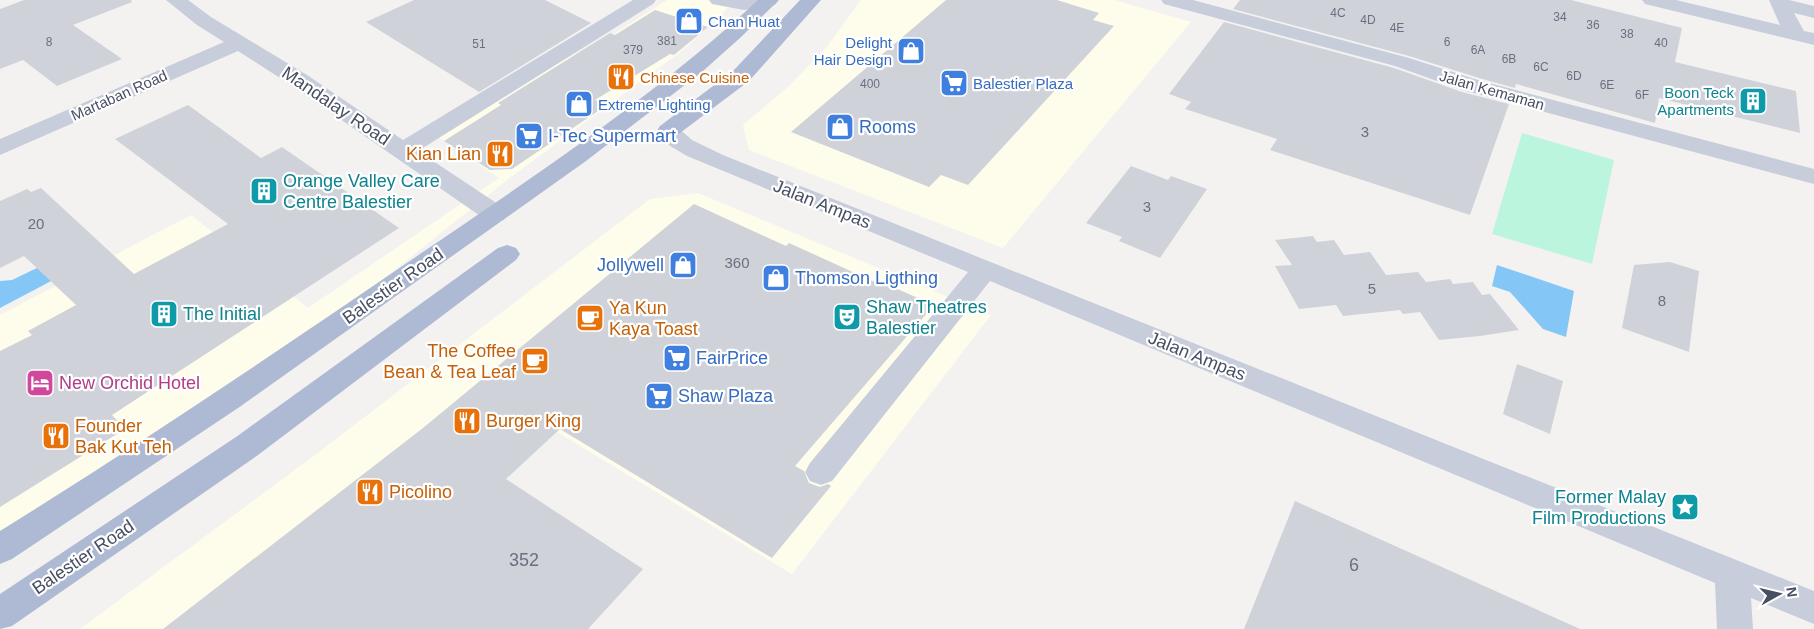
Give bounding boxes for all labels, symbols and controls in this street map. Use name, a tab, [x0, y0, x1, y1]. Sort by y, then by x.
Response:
shop icon: Chan Huat	[674, 6, 704, 36]
house number: 4C	[1330, 6, 1346, 20]
house number: 34	[1553, 10, 1567, 24]
place label: Chan Huat	[708, 13, 781, 30]
house number: 4D	[1360, 13, 1376, 27]
house number: 36	[1586, 18, 1600, 32]
house number: 4E	[1390, 21, 1404, 35]
house number: 38	[1620, 27, 1634, 41]
house number: 381	[657, 34, 677, 48]
place label: Delight Hair Design	[814, 34, 893, 68]
house number: 8	[46, 35, 53, 49]
house number: 6	[1444, 35, 1451, 49]
shop icon: Delight Hair Design	[896, 36, 926, 66]
house number: 40	[1654, 36, 1668, 50]
house number: 51	[472, 37, 486, 51]
house number: 379	[623, 43, 643, 57]
house number: 6A	[1471, 43, 1485, 57]
house number: 6B	[1502, 52, 1516, 66]
house number: 6C	[1533, 60, 1549, 74]
street label: Mandalay Road	[278, 62, 394, 150]
restaurant icon: Chinese Cuisine	[606, 62, 636, 92]
street label: Martaban Road	[68, 66, 170, 124]
street label: Jalan Kemaman	[1438, 67, 1546, 113]
supermarket icon: Balestier Plaza	[939, 68, 969, 98]
place label: Chinese Cuisine	[640, 69, 749, 86]
house number: 6D	[1566, 69, 1582, 83]
place label: Balestier Plaza	[973, 75, 1074, 92]
house number: 400	[860, 77, 880, 91]
house number: 6E	[1600, 78, 1614, 92]
place label: Boon Teck Apartments	[1657, 84, 1734, 118]
building icon: Boon Teck Apartments	[1738, 86, 1768, 116]
house number: 6F	[1635, 88, 1649, 102]
shop icon: Extreme Lighting	[564, 89, 594, 119]
place label: Extreme Lighting	[598, 96, 711, 113]
shop icon: Rooms	[825, 112, 855, 142]
place label: Rooms	[859, 117, 916, 137]
supermarket icon: I-Tec Supermart	[514, 121, 544, 151]
house number: 3	[1361, 123, 1369, 140]
place label: I-Tec Supermart	[548, 126, 676, 146]
restaurant icon: Kian Lian	[485, 139, 515, 169]
place label: Kian Lian	[406, 144, 481, 164]
place label: Orange Valley Care Centre Balestier	[283, 171, 440, 212]
street label: Jalan Ampas	[770, 175, 874, 233]
building icon: Orange Valley Care Centre Balestier	[249, 176, 279, 206]
house number: 3	[1143, 198, 1151, 215]
house number: 20	[28, 215, 44, 232]
street label: Balestier Road	[339, 244, 447, 328]
shop icon: Jollywell	[668, 250, 698, 280]
house number: 360	[724, 254, 750, 271]
place label: Jollywell	[597, 255, 664, 275]
shop icon: Thomson Ligthing	[761, 263, 791, 293]
place label: Thomson Ligthing	[795, 268, 938, 288]
house number: 5	[1368, 280, 1376, 297]
house number: 8	[1658, 292, 1666, 309]
place label: Shaw Theatres Balestier	[866, 297, 987, 338]
place label: Ya Kun Kaya Toast	[609, 298, 698, 339]
building icon: The Initial	[149, 299, 179, 329]
theatre icon: Shaw Theatres Balestier	[832, 302, 862, 332]
cafe icon: Ya Kun Kaya Toast	[575, 303, 605, 333]
place label: The Initial	[183, 304, 261, 324]
street label: Jalan Ampas	[1145, 327, 1249, 385]
place label: The Coffee Bean & Tea Leaf	[383, 341, 517, 382]
supermarket icon: FairPrice	[662, 343, 692, 373]
cafe icon: The Coffee Bean & Tea Leaf	[520, 346, 550, 376]
place label: FairPrice	[696, 348, 768, 368]
hotel icon: New Orchid Hotel	[25, 368, 55, 398]
place label: New Orchid Hotel	[59, 373, 200, 393]
supermarket icon: Shaw Plaza	[644, 381, 674, 411]
place label: Shaw Plaza	[678, 386, 774, 406]
restaurant icon: Burger King	[452, 406, 482, 436]
place label: Burger King	[486, 411, 581, 431]
place label: Founder Bak Kut Teh	[75, 416, 172, 457]
restaurant icon: Founder Bak Kut Teh	[41, 421, 71, 451]
restaurant icon: Picolino	[355, 477, 385, 507]
place label: Picolino	[389, 482, 452, 502]
place label: Former Malay Film Productions	[1532, 487, 1666, 528]
place icon: Former Malay Film Productions	[1670, 492, 1700, 522]
street label: Balestier Road	[28, 516, 138, 598]
house number: 352	[509, 550, 539, 570]
house number: 6	[1349, 555, 1359, 575]
north arrow	[1754, 569, 1804, 619]
text: N	[1783, 586, 1801, 598]

